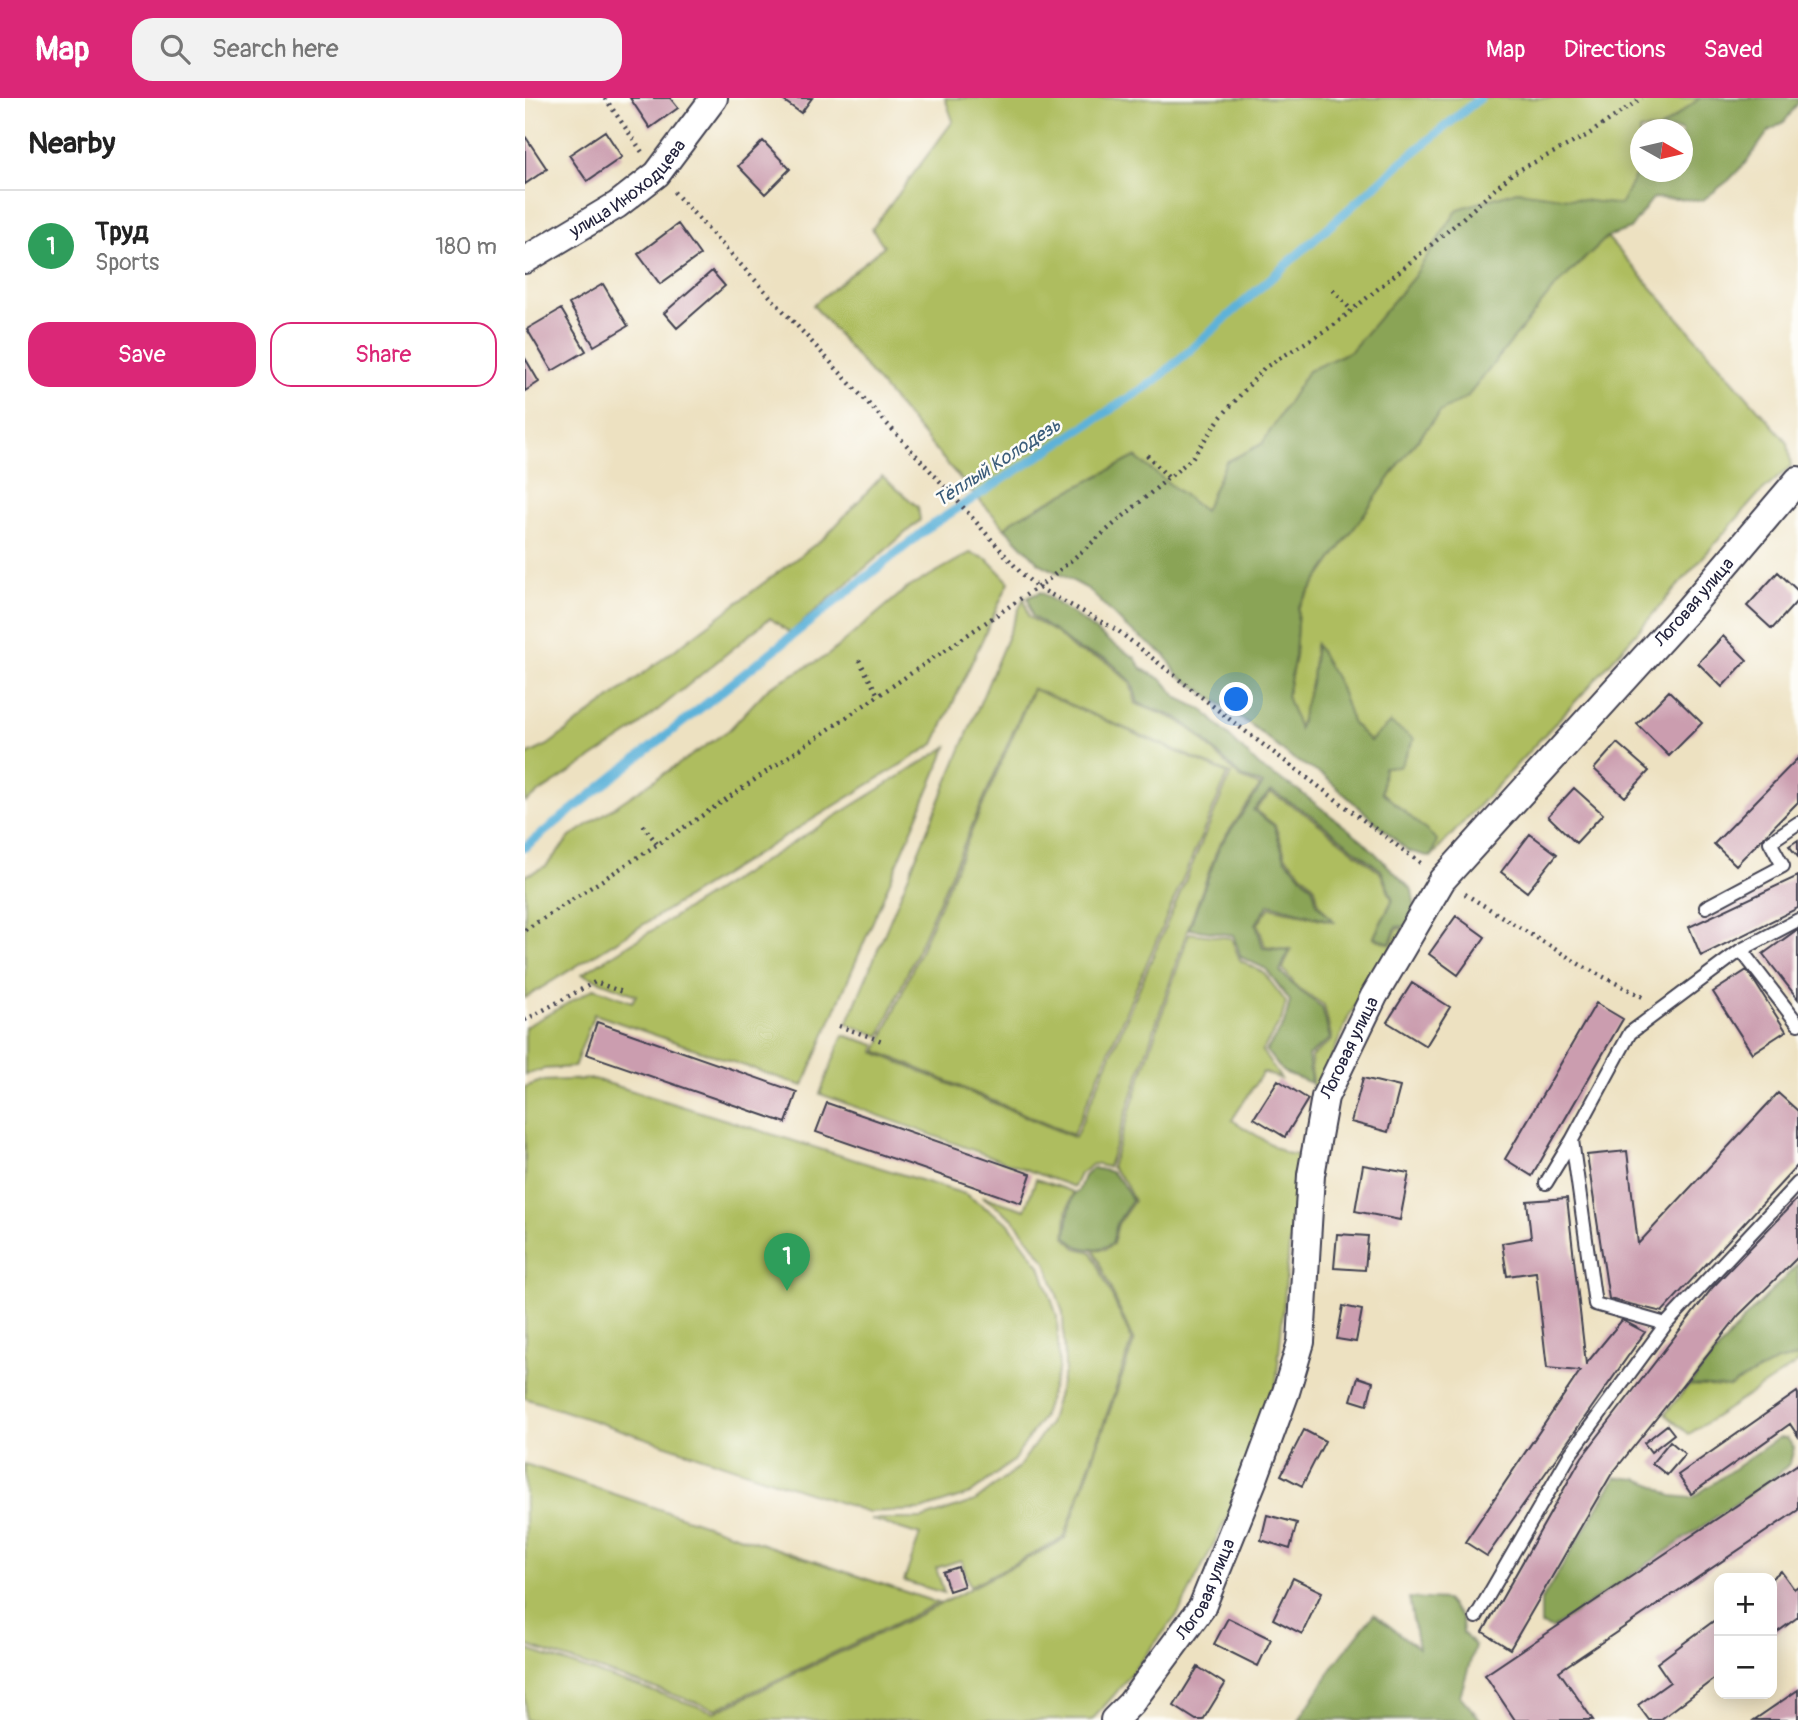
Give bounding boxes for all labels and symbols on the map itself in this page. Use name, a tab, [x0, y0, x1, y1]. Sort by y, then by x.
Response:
north arrow	[1630, 119, 1693, 182]
street label: улица Иноходцева	[564, 135, 691, 243]
water label: Тёплый Колодезь	[930, 413, 1065, 513]
street label: Логовая улица	[1648, 553, 1739, 652]
your location	[1219, 682, 1253, 716]
street label: Логовая улица	[1314, 993, 1384, 1104]
pin: 1	[764, 1233, 810, 1291]
street label: Логовая улица	[1170, 1535, 1240, 1645]

